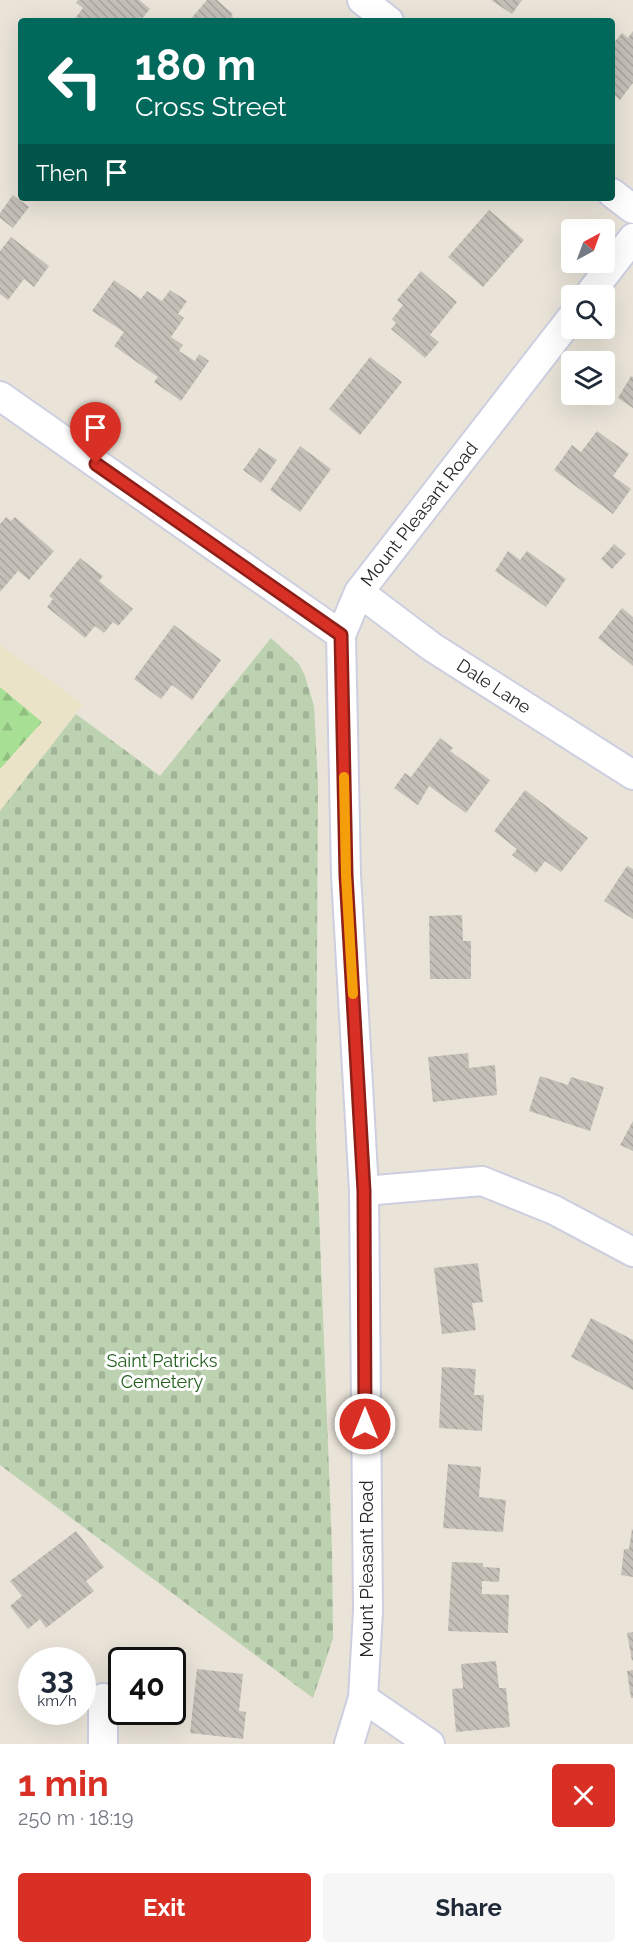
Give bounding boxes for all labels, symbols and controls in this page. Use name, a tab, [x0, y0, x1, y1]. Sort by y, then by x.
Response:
text: 180 m	[135, 41, 256, 90]
icon: left	[36, 42, 114, 120]
text: Cross Street	[135, 91, 286, 122]
icon: arrive	[100, 156, 133, 189]
text: Then	[36, 160, 88, 186]
north arrow	[561, 219, 615, 273]
map controls	[561, 219, 615, 405]
button: search	[561, 285, 615, 339]
button: layers	[561, 351, 615, 405]
pin	[70, 402, 121, 464]
icon: arrive	[79, 411, 112, 444]
street label: Mount Pleasant Road	[356, 438, 482, 590]
street label: Dale Lane	[453, 654, 535, 718]
park label: Saint Patricks Cemetery	[107, 1350, 218, 1392]
position arrow	[333, 1392, 397, 1456]
street label: Mount Pleasant Road	[356, 1480, 377, 1658]
speed limit sign: 40	[108, 1647, 186, 1725]
text: 33	[40, 1661, 74, 1696]
text: km/h	[37, 1692, 77, 1710]
text: 1 min	[18, 1762, 109, 1804]
button: close	[552, 1764, 615, 1827]
text: 250 m · 18:19	[18, 1806, 133, 1830]
button: Exit	[18, 1873, 311, 1942]
button: Share	[323, 1873, 615, 1942]

